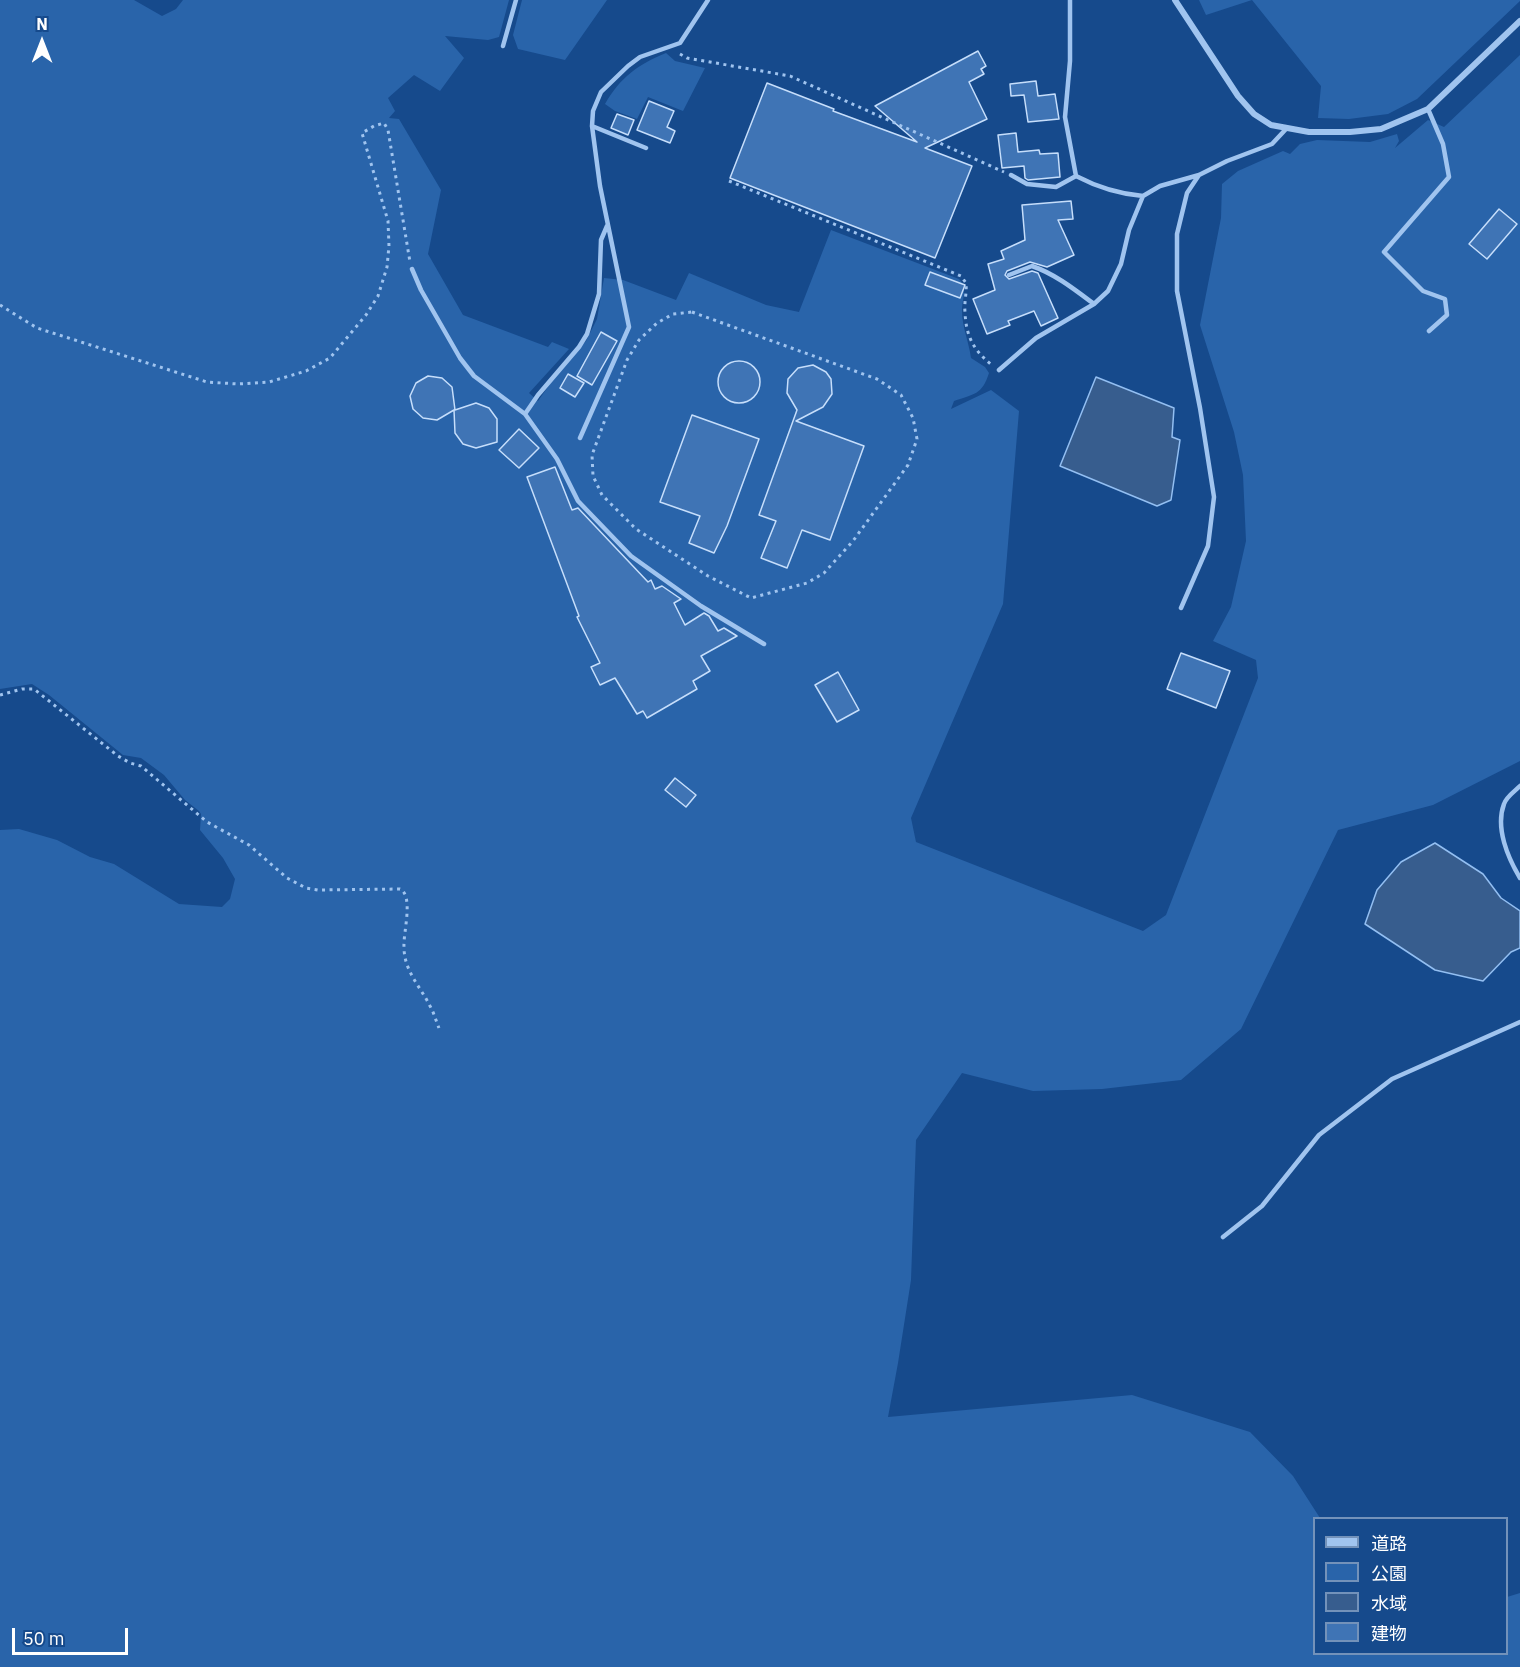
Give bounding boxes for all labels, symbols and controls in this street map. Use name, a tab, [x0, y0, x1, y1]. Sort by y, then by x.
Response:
north arrow	[12, 12, 72, 72]
text: N	[36, 14, 48, 34]
legend	[1313, 1517, 1508, 1655]
text: 道路	[1371, 1532, 1407, 1555]
text: 公園	[1371, 1562, 1407, 1585]
text: 水域	[1371, 1592, 1407, 1615]
scale bar	[15, 1616, 130, 1654]
text: 建物	[1371, 1622, 1407, 1645]
text: 50 m	[23, 1627, 65, 1650]

